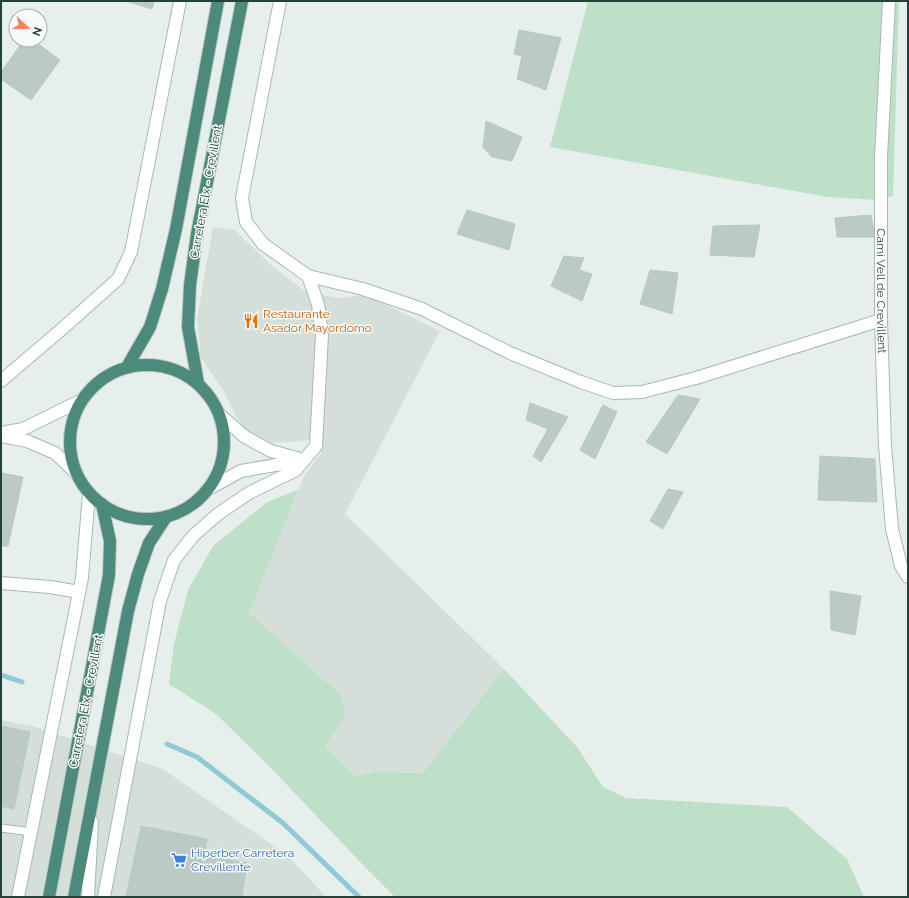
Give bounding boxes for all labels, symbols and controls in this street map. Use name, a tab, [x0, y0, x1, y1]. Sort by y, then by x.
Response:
north arrow	[8, 8, 48, 48]
text: N	[29, 25, 44, 38]
street label: Carretera Elx - Crevillent	[187, 124, 225, 260]
street label: Camí Vell de Crevillent	[874, 228, 889, 354]
place label: Restaurante Asador Mayordomo	[263, 307, 372, 335]
restaurant icon: Restaurante Asador Mayordomo	[242, 312, 260, 330]
street label: Carretera Elx - Crevillent	[66, 633, 106, 769]
place label: Hiperber Carretera Crevillente	[191, 846, 294, 874]
supermarket icon: Hiperber Carretera Crevillente	[170, 851, 188, 869]

